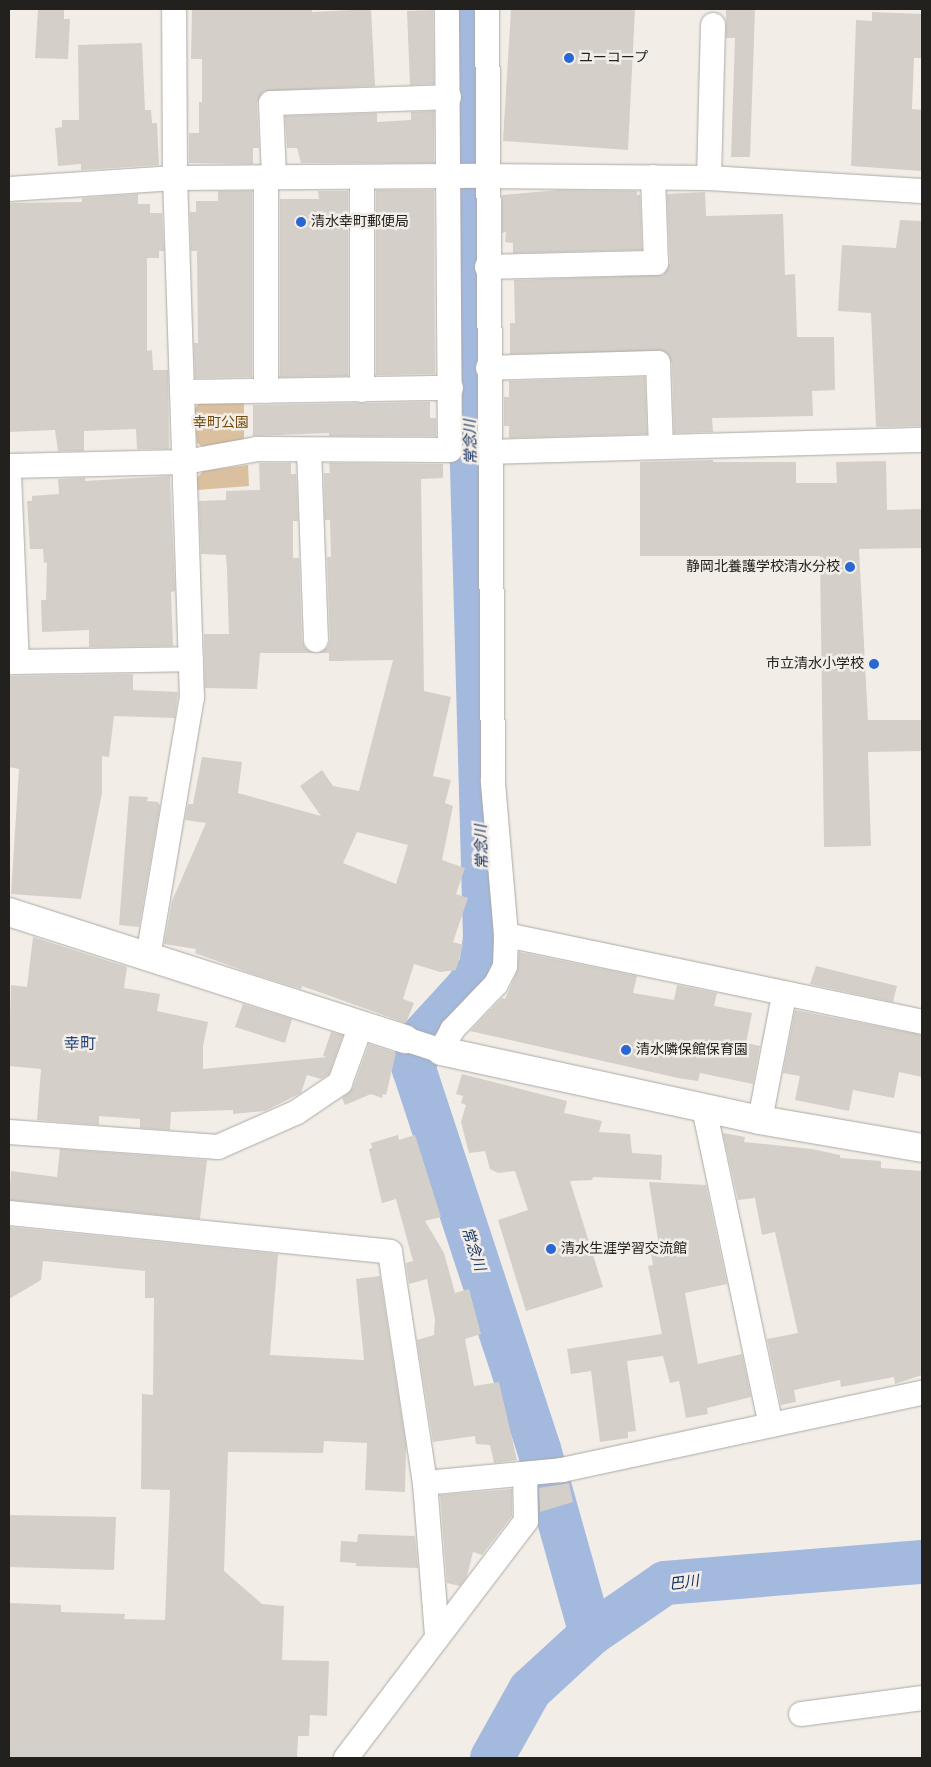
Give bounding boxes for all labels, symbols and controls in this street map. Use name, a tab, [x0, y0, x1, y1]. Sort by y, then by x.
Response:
place label: ユーコープ	[579, 50, 649, 66]
marker: ユーコープ	[563, 52, 575, 64]
place label: 清水幸町郵便局	[311, 214, 409, 230]
marker: 清水幸町郵便局	[295, 216, 307, 228]
park label: 幸町公園	[193, 415, 249, 431]
water label: 常念川	[461, 419, 481, 465]
place label: 静岡北養護学校清水分校	[686, 559, 840, 575]
marker: 静岡北養護学校清水分校	[844, 561, 856, 573]
place label: 市立清水小学校	[766, 656, 864, 672]
marker: 市立清水小学校	[868, 658, 880, 670]
water label: 常念川	[472, 824, 492, 870]
district label: 幸町	[64, 1034, 96, 1054]
place label: 清水隣保館保育園	[636, 1042, 748, 1058]
marker: 清水隣保館保育園	[620, 1044, 632, 1056]
water label: 常念川	[457, 1225, 489, 1273]
place label: 清水生涯学習交流館	[561, 1241, 687, 1257]
marker: 清水生涯学習交流館	[545, 1243, 557, 1255]
water label: 巴川	[668, 1572, 700, 1594]

